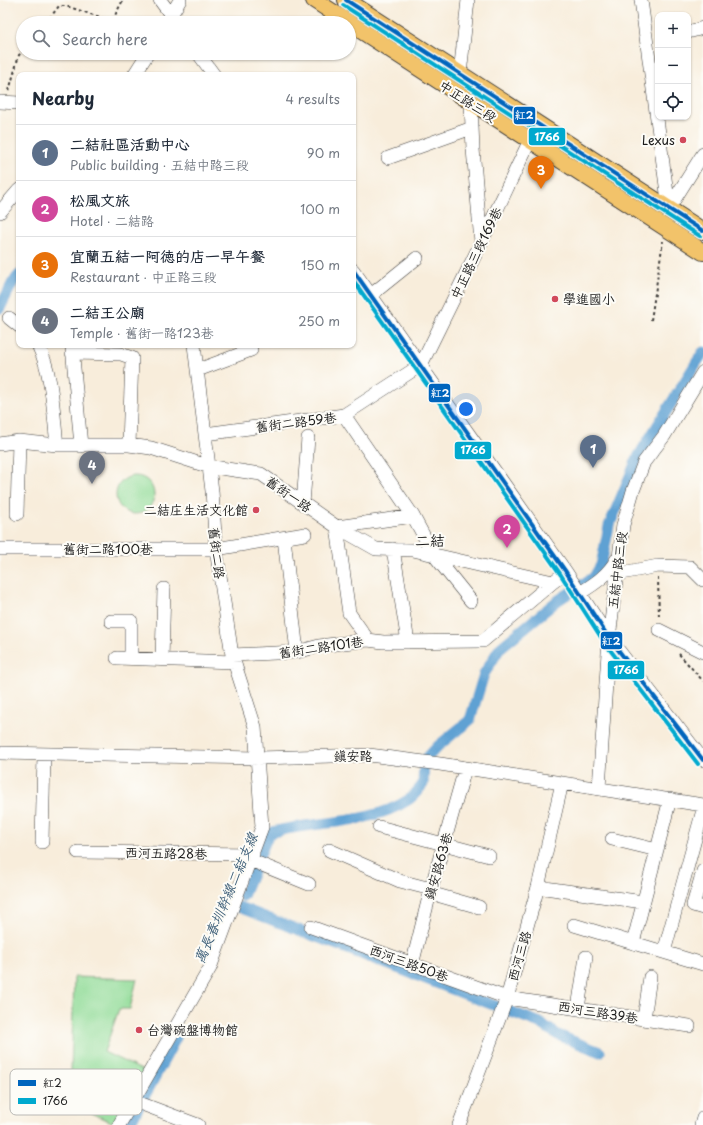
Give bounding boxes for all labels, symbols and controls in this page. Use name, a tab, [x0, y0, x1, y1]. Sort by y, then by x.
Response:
map controls	[655, 12, 691, 120]
button: +	[655, 12, 691, 48]
search box	[16, 16, 356, 60]
icon: search	[30, 27, 52, 49]
text: Search here	[62, 27, 148, 50]
button: −	[655, 48, 691, 84]
street label: 中正路三段	[436, 75, 501, 126]
button: locate	[655, 84, 691, 120]
text: Nearby	[32, 85, 94, 111]
text: 4 results	[286, 89, 340, 108]
line badge: 紅2	[513, 106, 536, 125]
text: 紅2	[515, 106, 534, 123]
line badge: 1766	[528, 127, 566, 146]
text: 1766	[534, 128, 560, 145]
place label: Lexus	[642, 130, 675, 149]
text: 二結社區活動中心	[70, 132, 190, 155]
marker: Lexus	[678, 135, 688, 145]
text: 1	[42, 143, 48, 162]
text: 90 m	[307, 143, 340, 162]
text: Public building · 五結中路三段	[70, 155, 249, 174]
pin: 3	[528, 156, 554, 189]
text: 松風文旅	[70, 188, 130, 211]
text: 2	[40, 199, 50, 218]
text: 100 m	[300, 199, 340, 218]
street label: 中正路三段169巷	[445, 204, 506, 302]
text: Hotel · 二結路	[70, 211, 154, 230]
text: 宜蘭五結一阿徳的店一早午餐	[70, 244, 265, 267]
text: 3	[41, 255, 49, 274]
text: 150 m	[301, 255, 340, 274]
text: Restaurant · 中正路三段	[70, 267, 217, 286]
place label: 學進國小	[563, 289, 615, 308]
marker: 學進國小	[550, 294, 560, 304]
text: 二結王公廟	[70, 300, 145, 323]
text: 4	[41, 311, 49, 330]
text: 250 m	[298, 311, 340, 330]
text: Temple · 舊街一路123巷	[70, 323, 214, 342]
line badge: 紅2	[428, 383, 451, 403]
text: 紅2	[431, 384, 450, 401]
your location	[456, 399, 476, 419]
street label: 舊街二路59巷	[254, 407, 337, 436]
pin: 1	[580, 435, 606, 468]
line badge: 1766	[454, 441, 492, 460]
text: 1766	[460, 441, 486, 458]
pin: 4	[79, 451, 105, 484]
street label: 舊街一路	[263, 471, 316, 516]
place label: 二結庄生活文化館	[144, 500, 248, 519]
marker: 二結庄生活文化館	[251, 505, 261, 515]
pin: 2	[494, 515, 520, 548]
street label: 舊街二路	[205, 526, 230, 580]
district label: 二結	[415, 528, 445, 551]
street label: 五結中路三段	[602, 530, 631, 610]
street label: 舊街二路100巷	[63, 539, 153, 558]
street label: 舊街二路101巷	[277, 631, 364, 662]
line badge: 紅2	[600, 631, 623, 650]
text: 紅2	[602, 632, 621, 649]
line badge: 1766	[607, 660, 645, 680]
text: 1766	[613, 661, 639, 678]
street label: 鎮安路	[333, 746, 373, 765]
water label: 萬長春圳幹線二結支線	[189, 828, 263, 966]
street label: 鎮安路63巷	[419, 830, 456, 902]
street label: 西河五路28巷	[125, 842, 207, 863]
street label: 西河三路	[502, 928, 535, 983]
street label: 西河三路50巷	[367, 939, 451, 986]
street label: 西河三路39巷	[557, 996, 640, 1027]
place label: 台灣碗盤博物館	[147, 1020, 238, 1039]
marker: 台灣碗盤博物館	[134, 1025, 144, 1035]
legend	[10, 1069, 142, 1115]
text: 紅2	[43, 1074, 62, 1091]
text: 1766	[43, 1092, 68, 1109]

